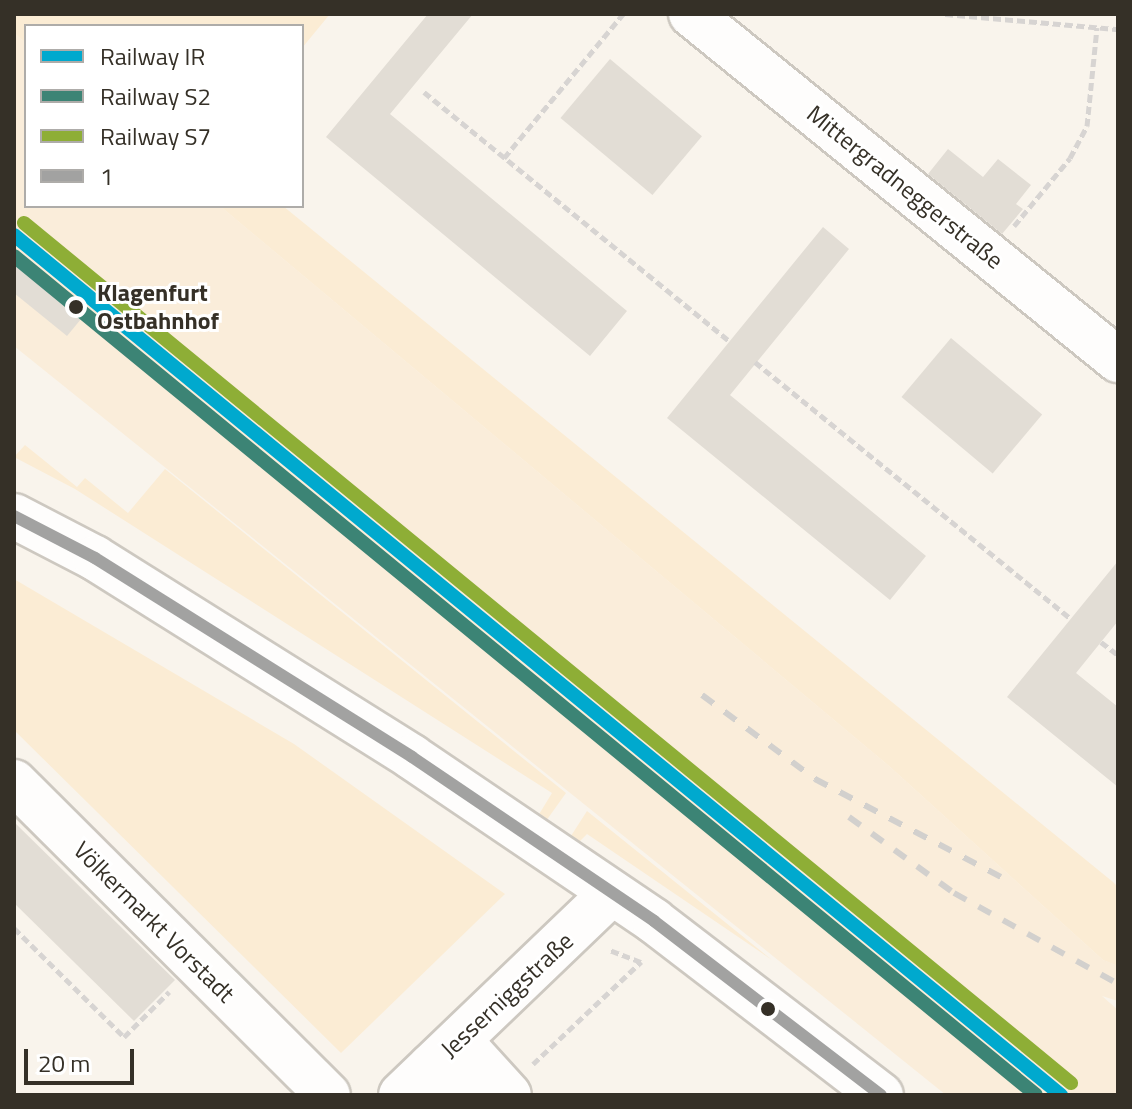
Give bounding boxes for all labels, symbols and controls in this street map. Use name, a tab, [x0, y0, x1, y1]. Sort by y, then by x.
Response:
legend	[24, 24, 304, 208]
text: Railway IR	[100, 38, 205, 74]
text: Railway S2	[100, 78, 211, 114]
street label: Mittergradneggerstraße	[801, 99, 1009, 275]
text: Railway S7	[100, 118, 211, 154]
text: 1	[100, 158, 113, 194]
place label: Klagenfurt Ostbahnhof	[97, 279, 219, 335]
marker: Klagenfurt Ostbahnhof	[62, 293, 90, 321]
street label: Völkermarkt Vorstadt	[68, 836, 240, 1008]
street label: Jesserniggstraße	[435, 926, 579, 1064]
unlabelled marker	[760, 1001, 776, 1017]
scale bar	[28, 1033, 138, 1083]
text: 20 m	[38, 1045, 90, 1081]

